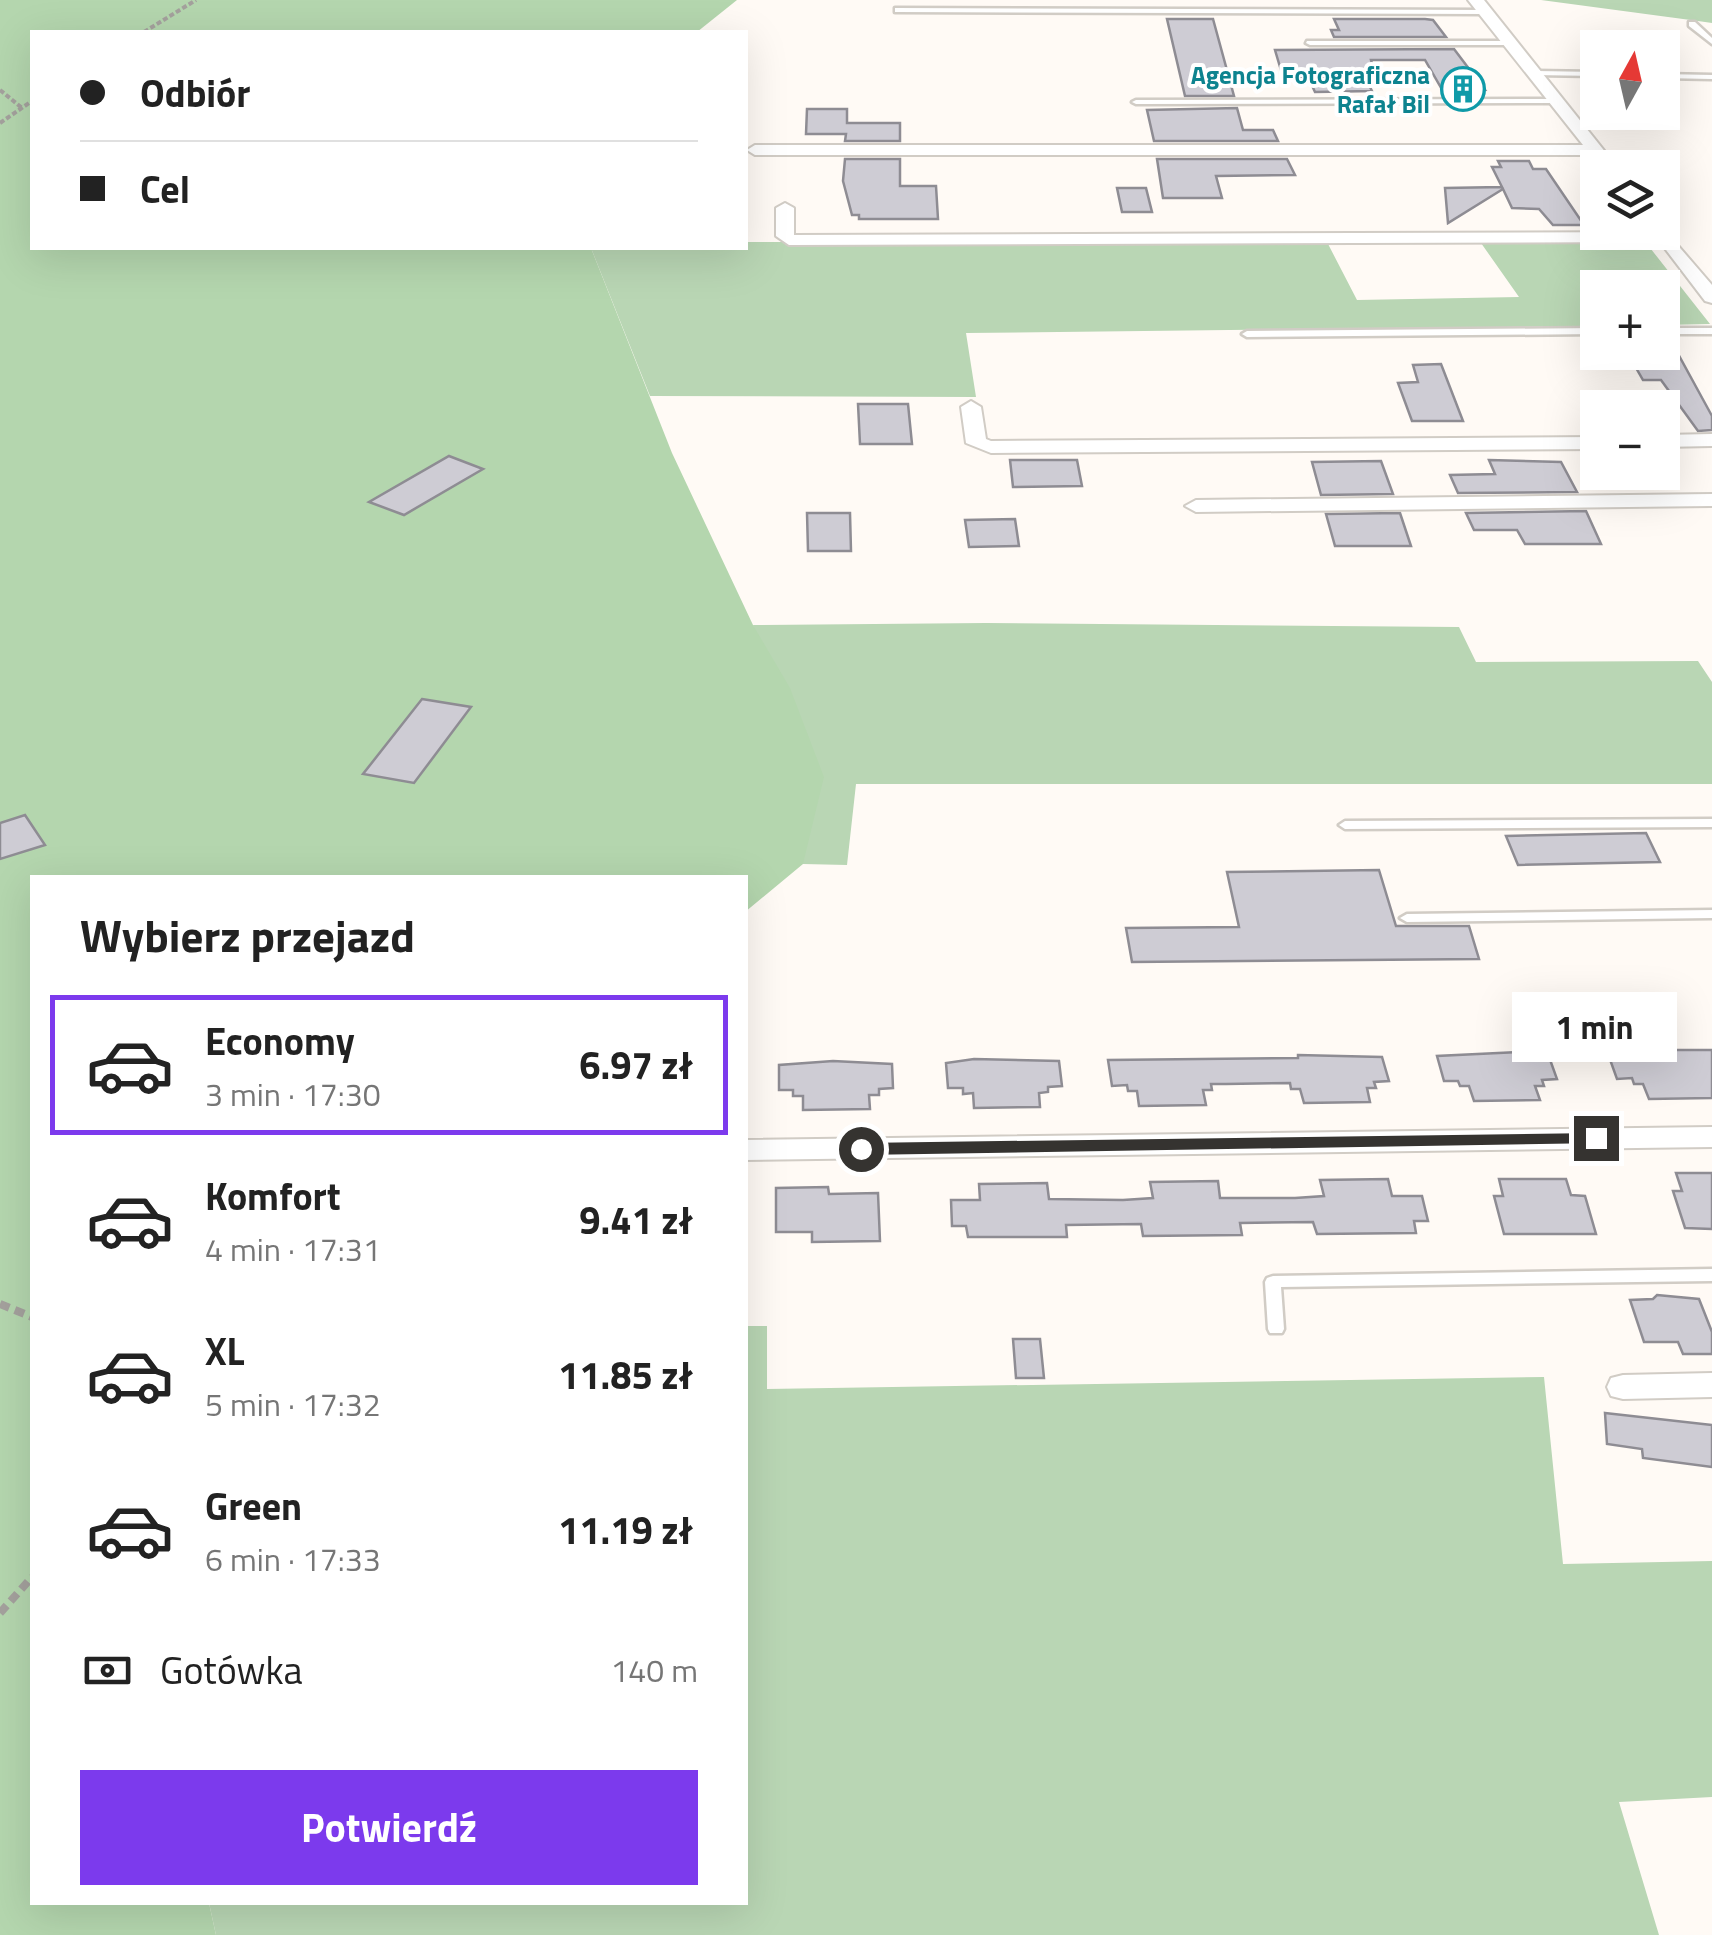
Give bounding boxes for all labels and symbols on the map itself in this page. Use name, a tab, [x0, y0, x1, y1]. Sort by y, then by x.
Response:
north arrow	[1580, 30, 1680, 130]
place label: Agencja Fotograficzna Rafał Bil	[1191, 56, 1430, 123]
building icon: Agencja Fotograficzna Rafał Bil	[1440, 66, 1486, 112]
callout: 1 min	[1514, 993, 1678, 1063]
route end	[1574, 1116, 1619, 1161]
route start	[839, 1127, 884, 1172]

